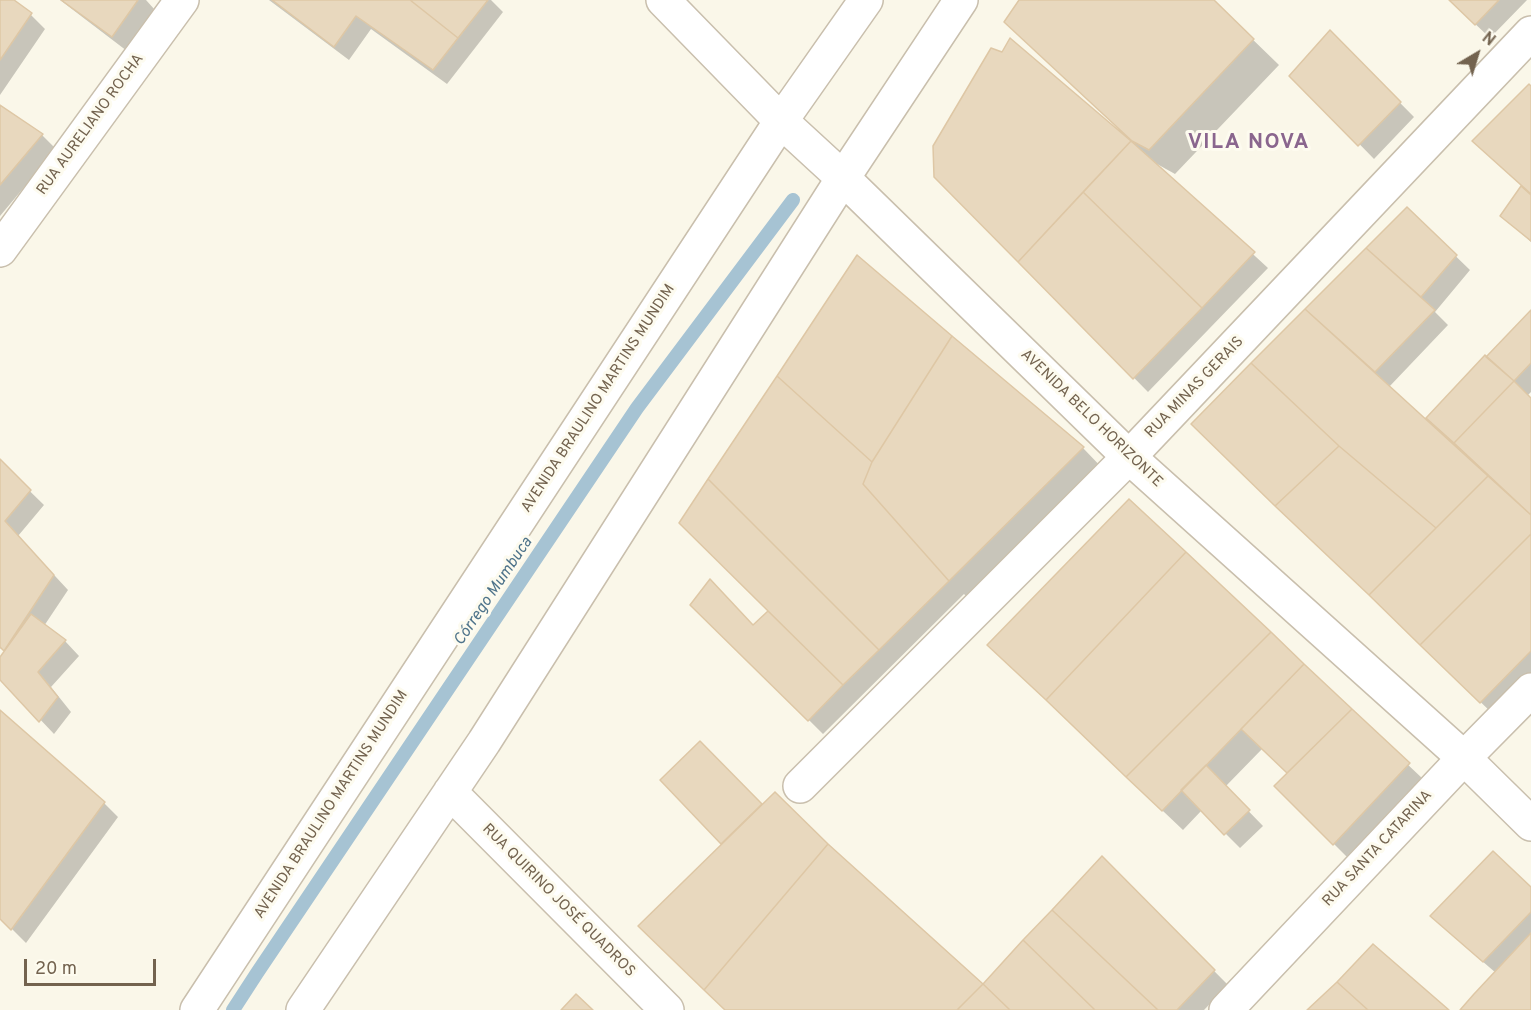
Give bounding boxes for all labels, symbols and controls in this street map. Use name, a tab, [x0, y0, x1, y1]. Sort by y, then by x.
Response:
north arrow	[1447, 24, 1507, 84]
text: N	[1477, 28, 1499, 51]
street label: RUA AURELIANO ROCHA	[34, 51, 148, 199]
district label: VILA NOVA	[1188, 131, 1310, 157]
street label: AVENIDA BRAULINO MARTINS MUNDIM	[518, 281, 680, 517]
street label: RUA MINAS GERAIS	[1142, 334, 1248, 442]
street label: AVENIDA BELO HORIZONTE	[1016, 346, 1166, 492]
water label: Córrego Mumbuca	[451, 534, 537, 650]
street label: AVENIDA BRAULINO MARTINS MUNDIM	[251, 687, 413, 923]
street label: RUA SANTA CATARINA	[1319, 787, 1437, 911]
street label: RUA QUIRINO JOSÉ QUADROS	[478, 821, 638, 981]
scale bar	[27, 947, 159, 985]
text: 20 m	[35, 958, 77, 981]

